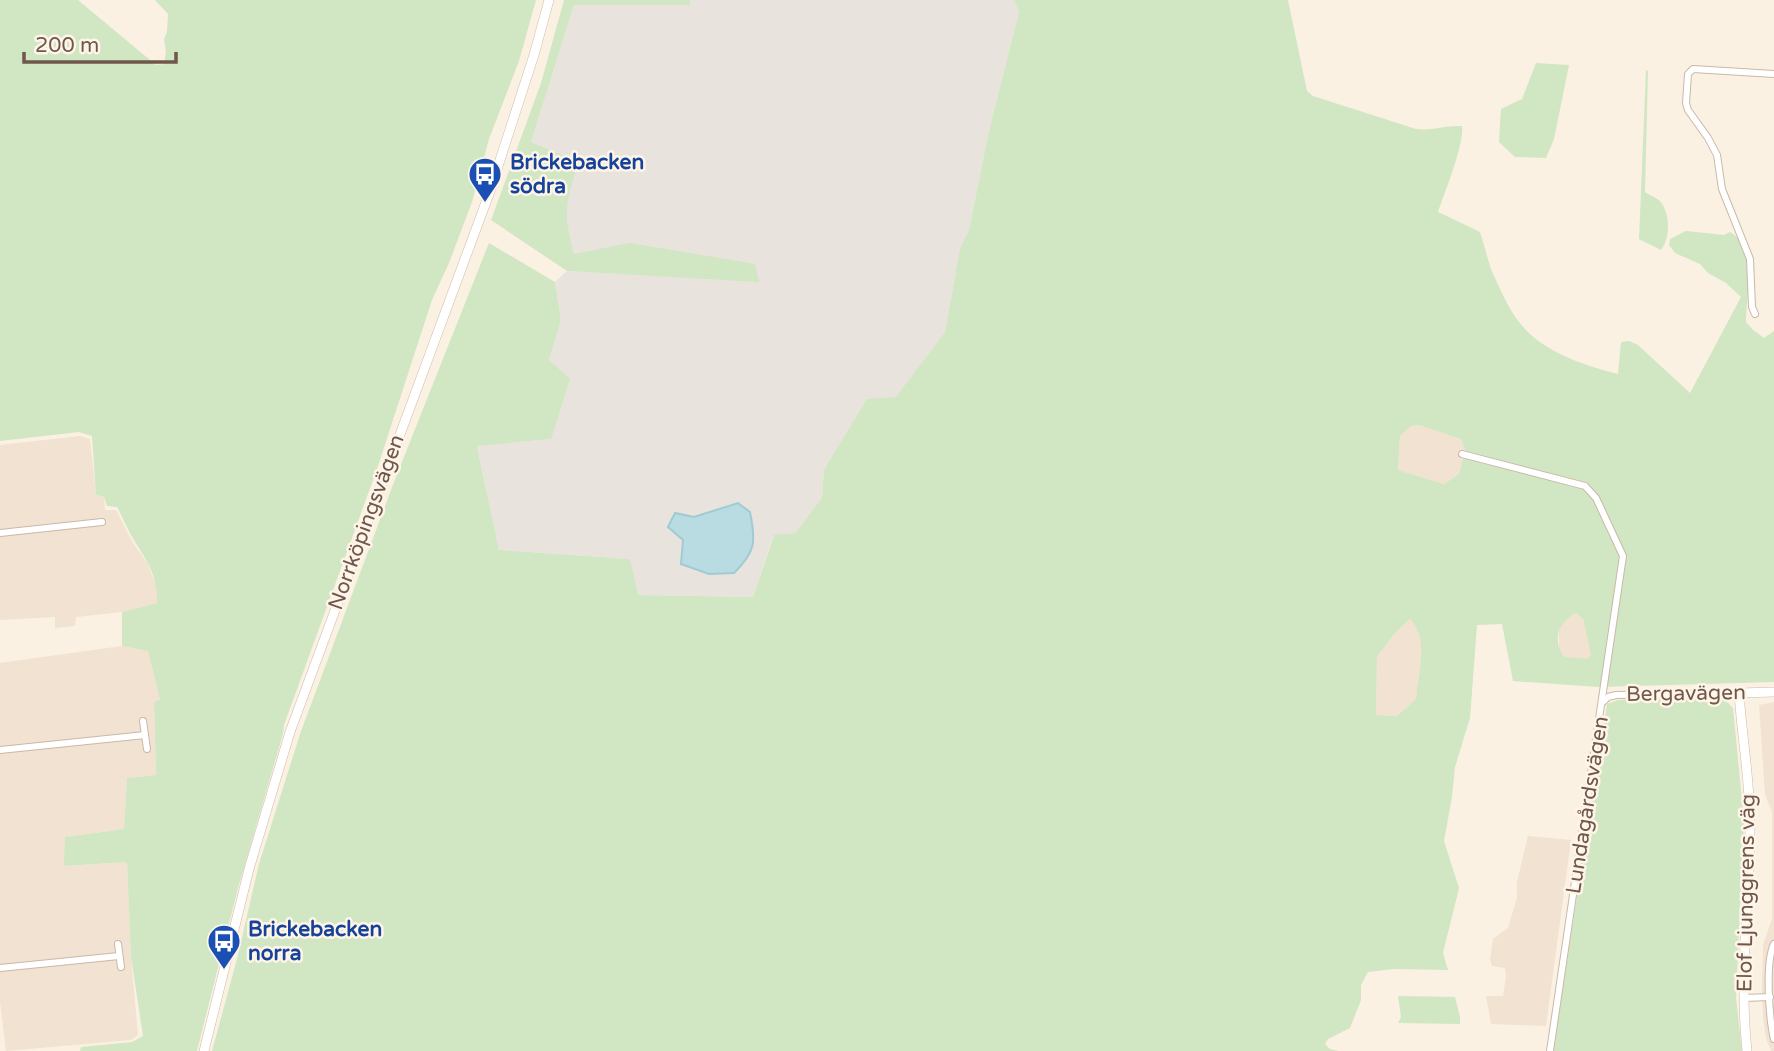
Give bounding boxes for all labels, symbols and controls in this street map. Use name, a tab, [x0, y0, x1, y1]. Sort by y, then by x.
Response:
scale bar	[24, 21, 177, 65]
text: 200 m	[35, 33, 99, 58]
place label: Brickebacken södra	[510, 150, 644, 199]
bus stop icon: Brickebacken södra	[466, 155, 504, 204]
street label: Norrköpingsvägen	[323, 431, 410, 613]
street label: Bergavägen	[1626, 680, 1746, 707]
street label: Lundagårdsvägen	[1561, 714, 1614, 896]
street label: Elof Ljunggrens väg	[1732, 794, 1761, 992]
place label: Brickebacken norra	[248, 917, 382, 966]
bus stop icon: Brickebacken norra	[205, 922, 243, 971]

